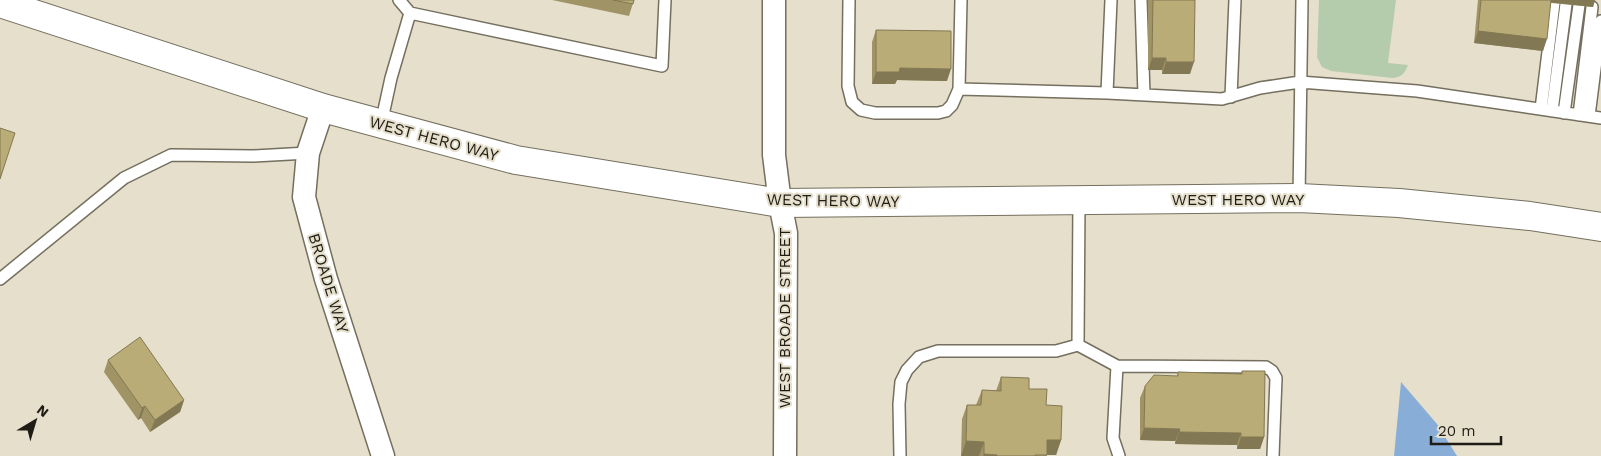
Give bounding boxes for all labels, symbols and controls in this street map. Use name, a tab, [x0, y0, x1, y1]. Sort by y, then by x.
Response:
street label: WEST HERO WAY	[367, 112, 501, 165]
street label: WEST HERO WAY	[766, 190, 900, 211]
street label: WEST HERO WAY	[1172, 190, 1305, 209]
street label: WEST BROADE STREET	[775, 227, 794, 408]
street label: BROADE WAY	[304, 231, 353, 335]
north arrow	[10, 396, 60, 446]
text: N	[34, 401, 52, 420]
scale bar	[1431, 414, 1501, 446]
text: 20 m	[1438, 422, 1476, 440]

